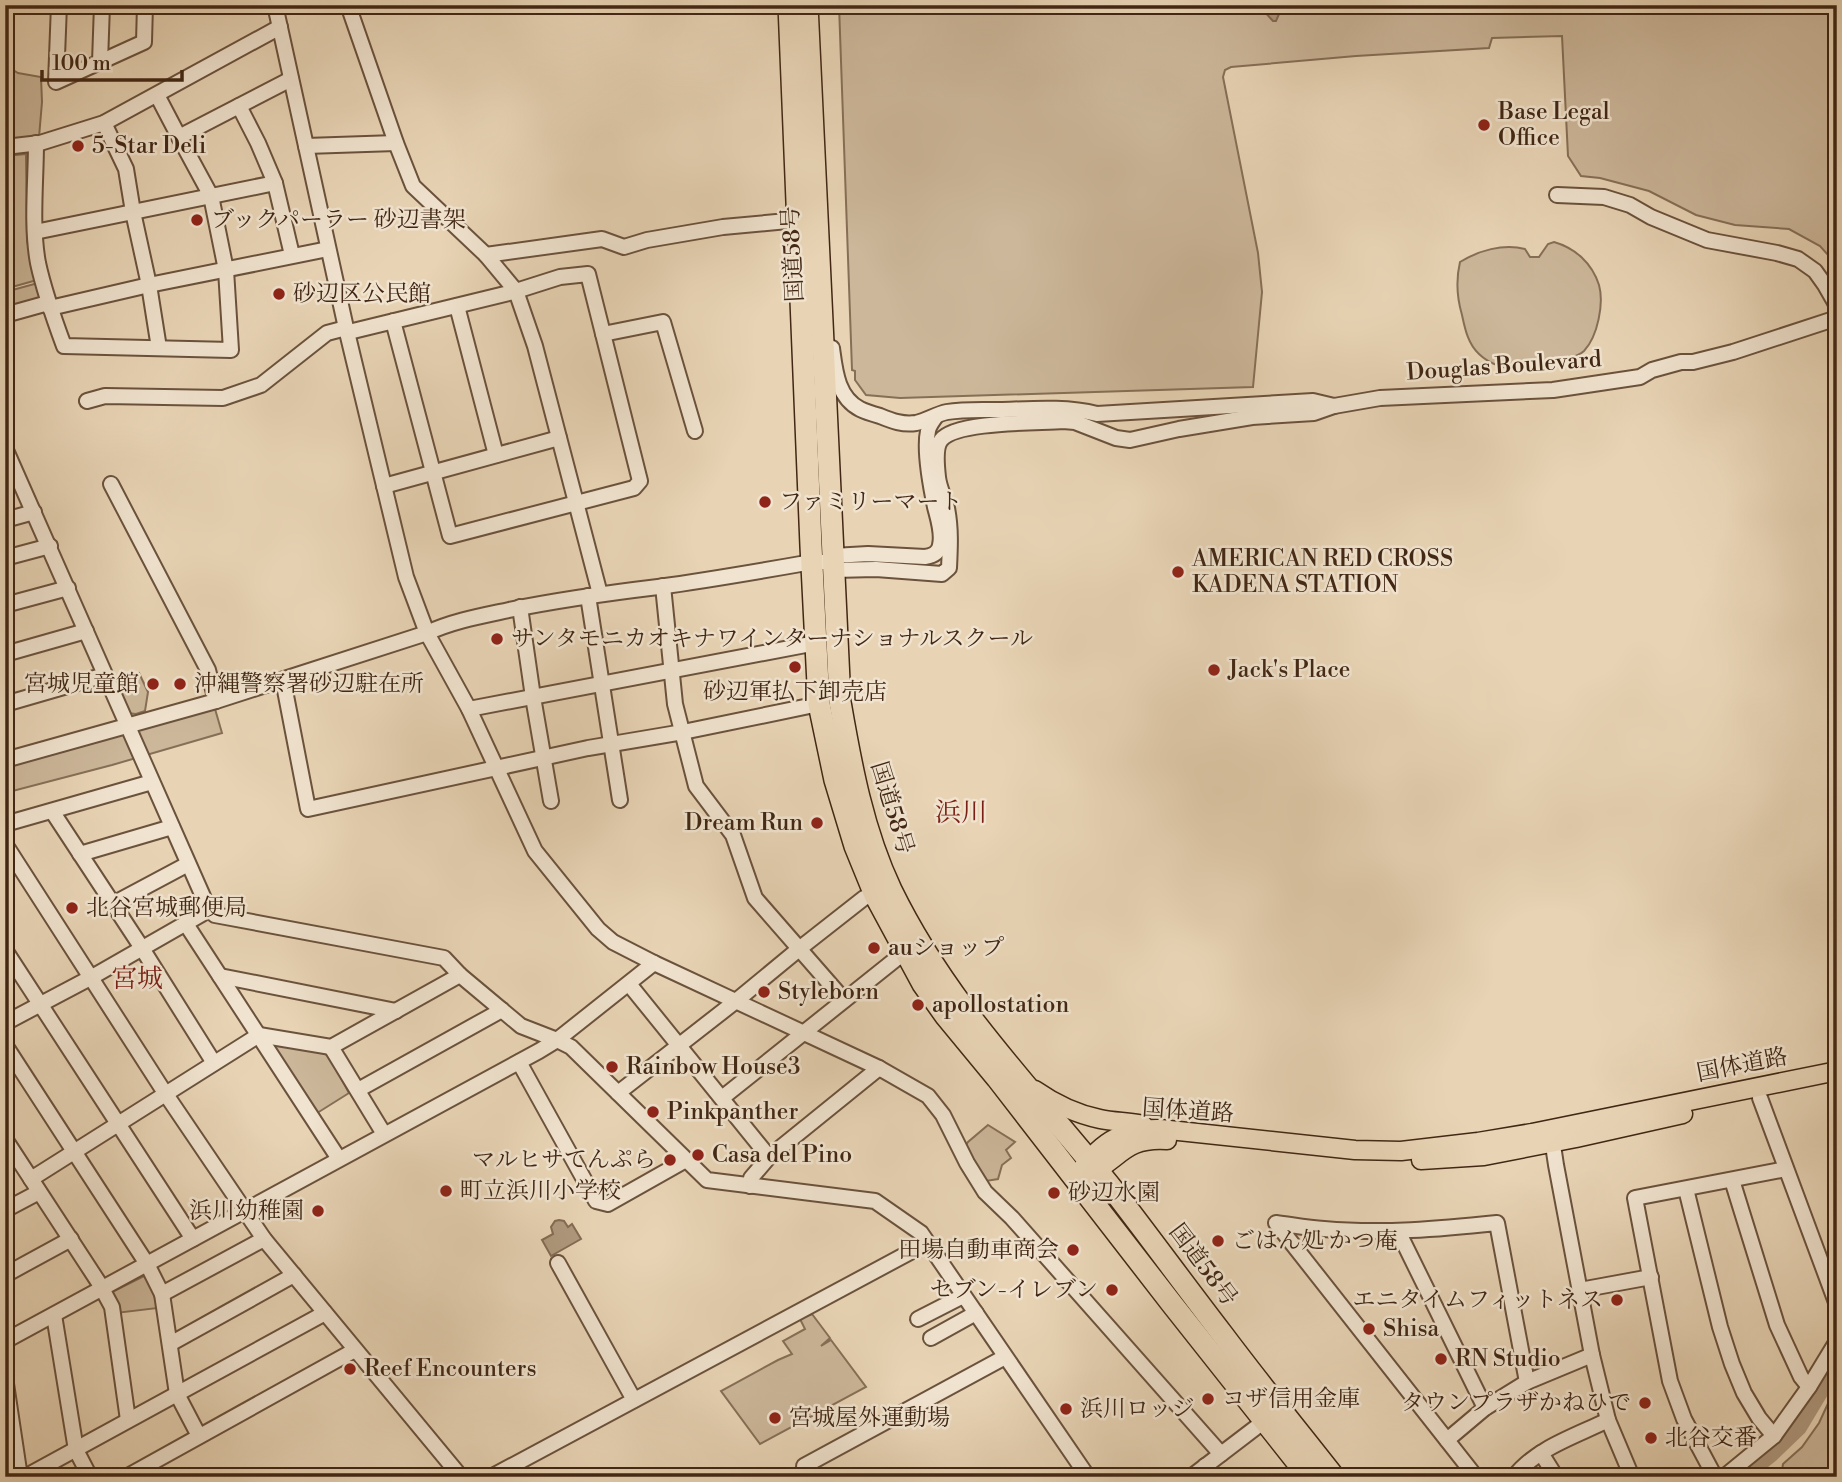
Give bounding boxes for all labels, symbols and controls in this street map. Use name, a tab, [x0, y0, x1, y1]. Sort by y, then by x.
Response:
scale bar	[42, 38, 182, 82]
text: 100 m	[52, 51, 111, 77]
place label: Base Legal Office	[1497, 98, 1610, 152]
marker: Base Legal Office	[1476, 117, 1492, 133]
place label: 5-Star Deli	[92, 132, 206, 160]
marker: 5-Star Deli	[70, 138, 86, 154]
street label: 国道58号	[777, 205, 809, 303]
place label: ブックパーラー 砂辺書架	[211, 206, 466, 234]
marker: ブックパーラー 砂辺書架	[189, 212, 205, 228]
place label: 砂辺区公民館	[293, 280, 431, 308]
marker: 砂辺区公民館	[271, 286, 287, 302]
street label: Douglas Boulevard	[1406, 345, 1602, 387]
place label: ファミリーマート	[779, 488, 963, 516]
marker: ファミリーマート	[757, 494, 773, 510]
place label: AMERICAN RED CROSS KADENA STATION	[1191, 545, 1453, 599]
marker: AMERICAN RED CROSS KADENA STATION	[1170, 564, 1186, 580]
place label: サンタモニカオキナワインターナショナルスクール	[511, 625, 1033, 653]
marker: サンタモニカオキナワインターナショナルスクール	[489, 631, 505, 647]
place label: Jack's Place	[1227, 656, 1350, 684]
marker: 砂辺軍払下卸売店	[787, 659, 803, 675]
marker: Jack's Place	[1206, 662, 1222, 678]
place label: 宮城児童館	[24, 670, 139, 698]
place label: 沖縄警察署砂辺駐在所	[194, 670, 424, 698]
marker: 宮城児童館	[145, 676, 161, 692]
marker: 沖縄警察署砂辺駐在所	[172, 676, 188, 692]
place label: 砂辺軍払下卸売店	[703, 678, 887, 706]
street label: 国道58号	[865, 758, 919, 858]
district label: 浜川	[935, 797, 987, 829]
place label: Dream Run	[685, 809, 803, 837]
marker: Dream Run	[809, 815, 825, 831]
place label: 北谷宮城郵便局	[86, 894, 247, 922]
marker: 北谷宮城郵便局	[64, 900, 80, 916]
place label: auショップ	[888, 934, 1004, 962]
marker: auショップ	[866, 940, 882, 956]
district label: 宮城	[111, 963, 163, 995]
place label: Styleborn	[778, 978, 879, 1006]
marker: Styleborn	[756, 984, 772, 1000]
place label: apollostation	[932, 991, 1069, 1019]
marker: apollostation	[910, 997, 926, 1013]
street label: 国体道路	[1694, 1042, 1790, 1088]
place label: Rainbow House3	[626, 1053, 800, 1081]
marker: Rainbow House3	[604, 1059, 620, 1075]
street label: 国体道路	[1141, 1094, 1235, 1128]
place label: Pinkpanther	[667, 1098, 798, 1126]
marker: Pinkpanther	[645, 1104, 661, 1120]
place label: Casa del Pino	[712, 1141, 852, 1169]
place label: マルヒサてんぷら	[472, 1146, 656, 1174]
marker: Casa del Pino	[690, 1147, 706, 1163]
marker: マルヒサてんぷら	[662, 1152, 678, 1168]
place label: 町立浜川小学校	[460, 1177, 621, 1205]
place label: 砂辺水園	[1068, 1179, 1160, 1207]
marker: 町立浜川小学校	[438, 1183, 454, 1199]
marker: 砂辺水園	[1046, 1185, 1062, 1201]
place label: 浜川幼稚園	[189, 1197, 304, 1225]
marker: 浜川幼稚園	[310, 1203, 326, 1219]
street label: 国道58号	[1163, 1218, 1243, 1312]
place label: ごはん処 かつ庵	[1232, 1227, 1398, 1255]
marker: ごはん処 かつ庵	[1210, 1233, 1226, 1249]
place label: 田場自動車商会	[898, 1236, 1059, 1264]
marker: 田場自動車商会	[1065, 1242, 1081, 1258]
place label: セブン-イレブン	[930, 1276, 1098, 1304]
marker: セブン-イレブン	[1104, 1282, 1120, 1298]
place label: エニタイムフィットネス	[1353, 1286, 1603, 1314]
marker: エニタイムフィットネス	[1609, 1292, 1625, 1308]
place label: Shisa	[1383, 1315, 1440, 1343]
marker: Shisa	[1361, 1321, 1377, 1337]
place label: RN Studio	[1455, 1345, 1561, 1373]
marker: RN Studio	[1433, 1351, 1449, 1367]
place label: Reef Encounters	[364, 1355, 537, 1383]
marker: Reef Encounters	[342, 1361, 358, 1377]
place label: コザ信用金庫	[1222, 1385, 1360, 1413]
place label: タウンプラザかねひで	[1401, 1389, 1631, 1417]
marker: コザ信用金庫	[1200, 1391, 1216, 1407]
place label: 浜川ロッジ	[1080, 1395, 1195, 1423]
marker: タウンプラザかねひで	[1637, 1395, 1653, 1411]
marker: 浜川ロッジ	[1058, 1401, 1074, 1417]
place label: 宮城屋外運動場	[789, 1404, 950, 1432]
marker: 宮城屋外運動場	[767, 1410, 783, 1426]
place label: 北谷交番	[1665, 1424, 1757, 1452]
marker: 北谷交番	[1643, 1430, 1659, 1446]

